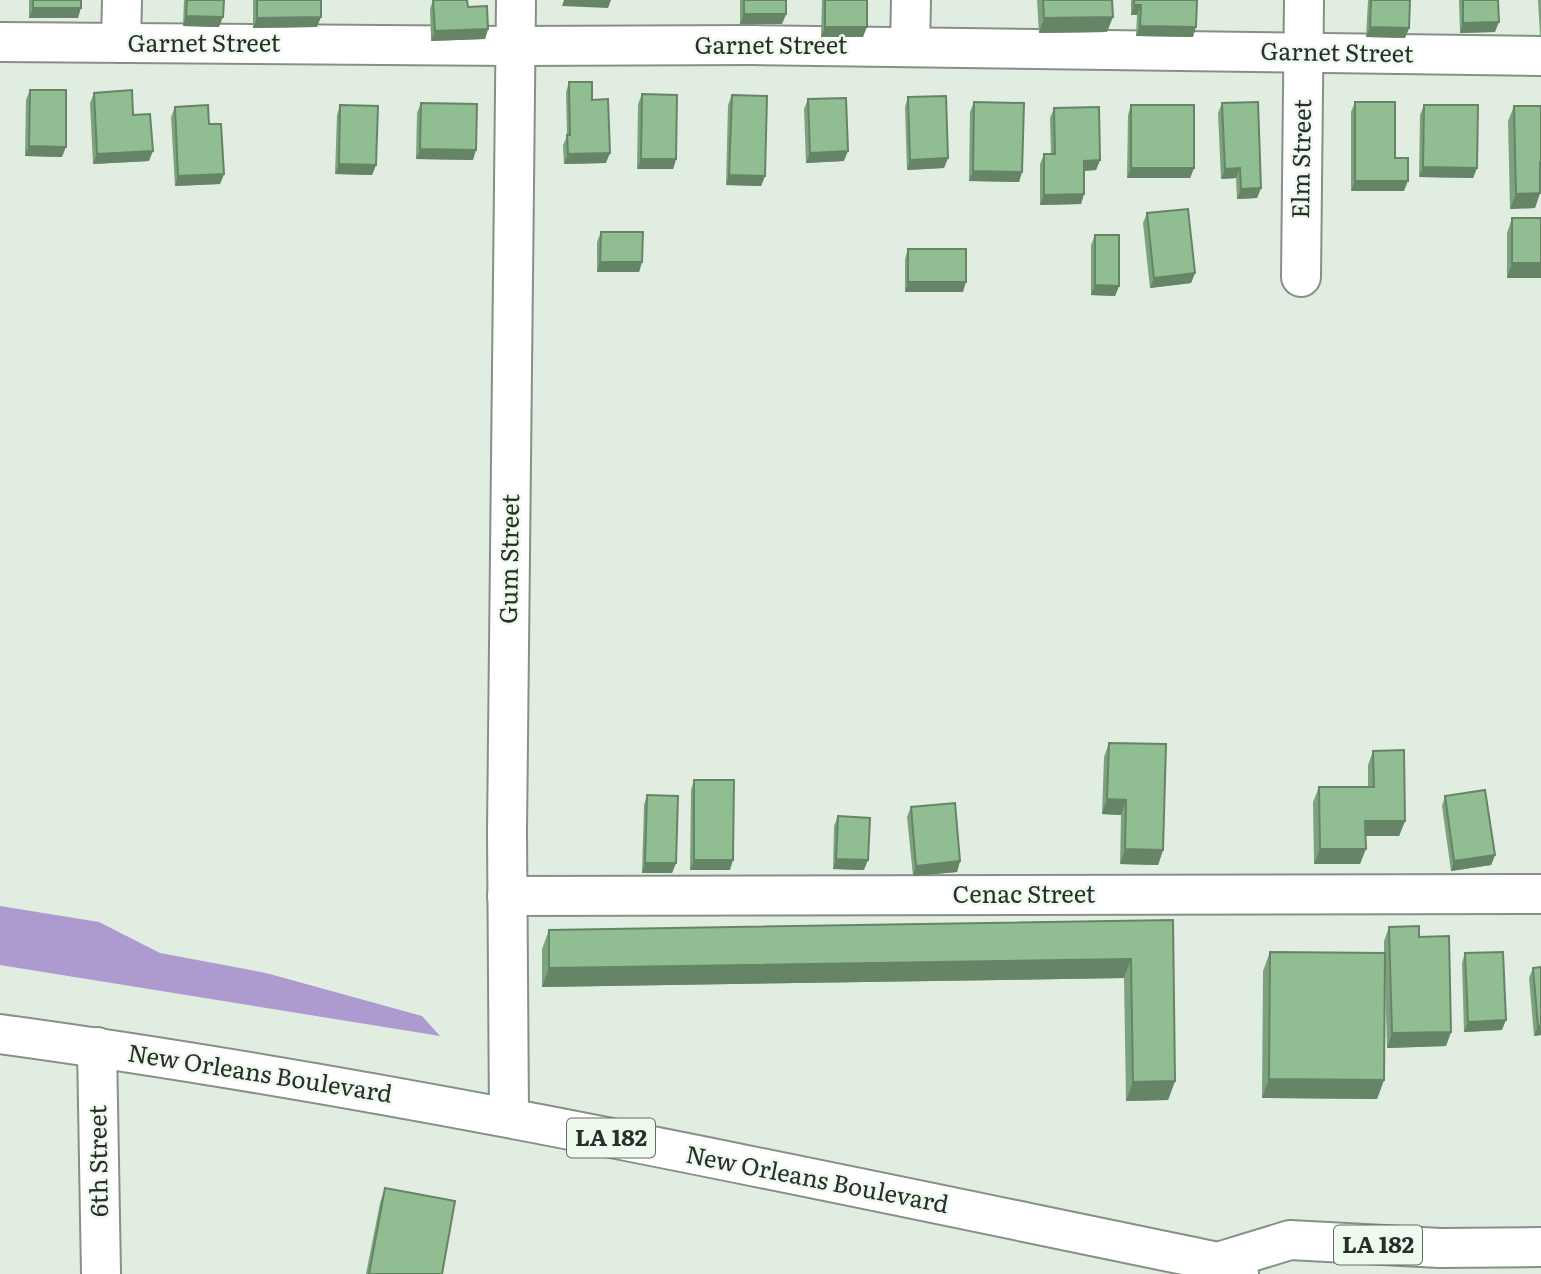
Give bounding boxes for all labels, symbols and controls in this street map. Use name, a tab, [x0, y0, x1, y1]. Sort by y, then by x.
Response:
street label: Garnet Street	[127, 24, 281, 59]
street label: Garnet Street	[694, 26, 848, 61]
street label: Garnet Street	[1260, 32, 1414, 69]
street label: Elm Street	[1281, 98, 1318, 219]
street label: Gum Street	[489, 493, 526, 624]
street label: Cenac Street	[952, 875, 1096, 910]
street label: New Orleans Boulevard	[126, 1033, 395, 1110]
street label: 6th Street	[78, 1104, 115, 1217]
road number: LA 182	[567, 1119, 655, 1158]
street label: New Orleans Boulevard	[683, 1135, 952, 1220]
road number: LA 182	[1334, 1226, 1422, 1264]

